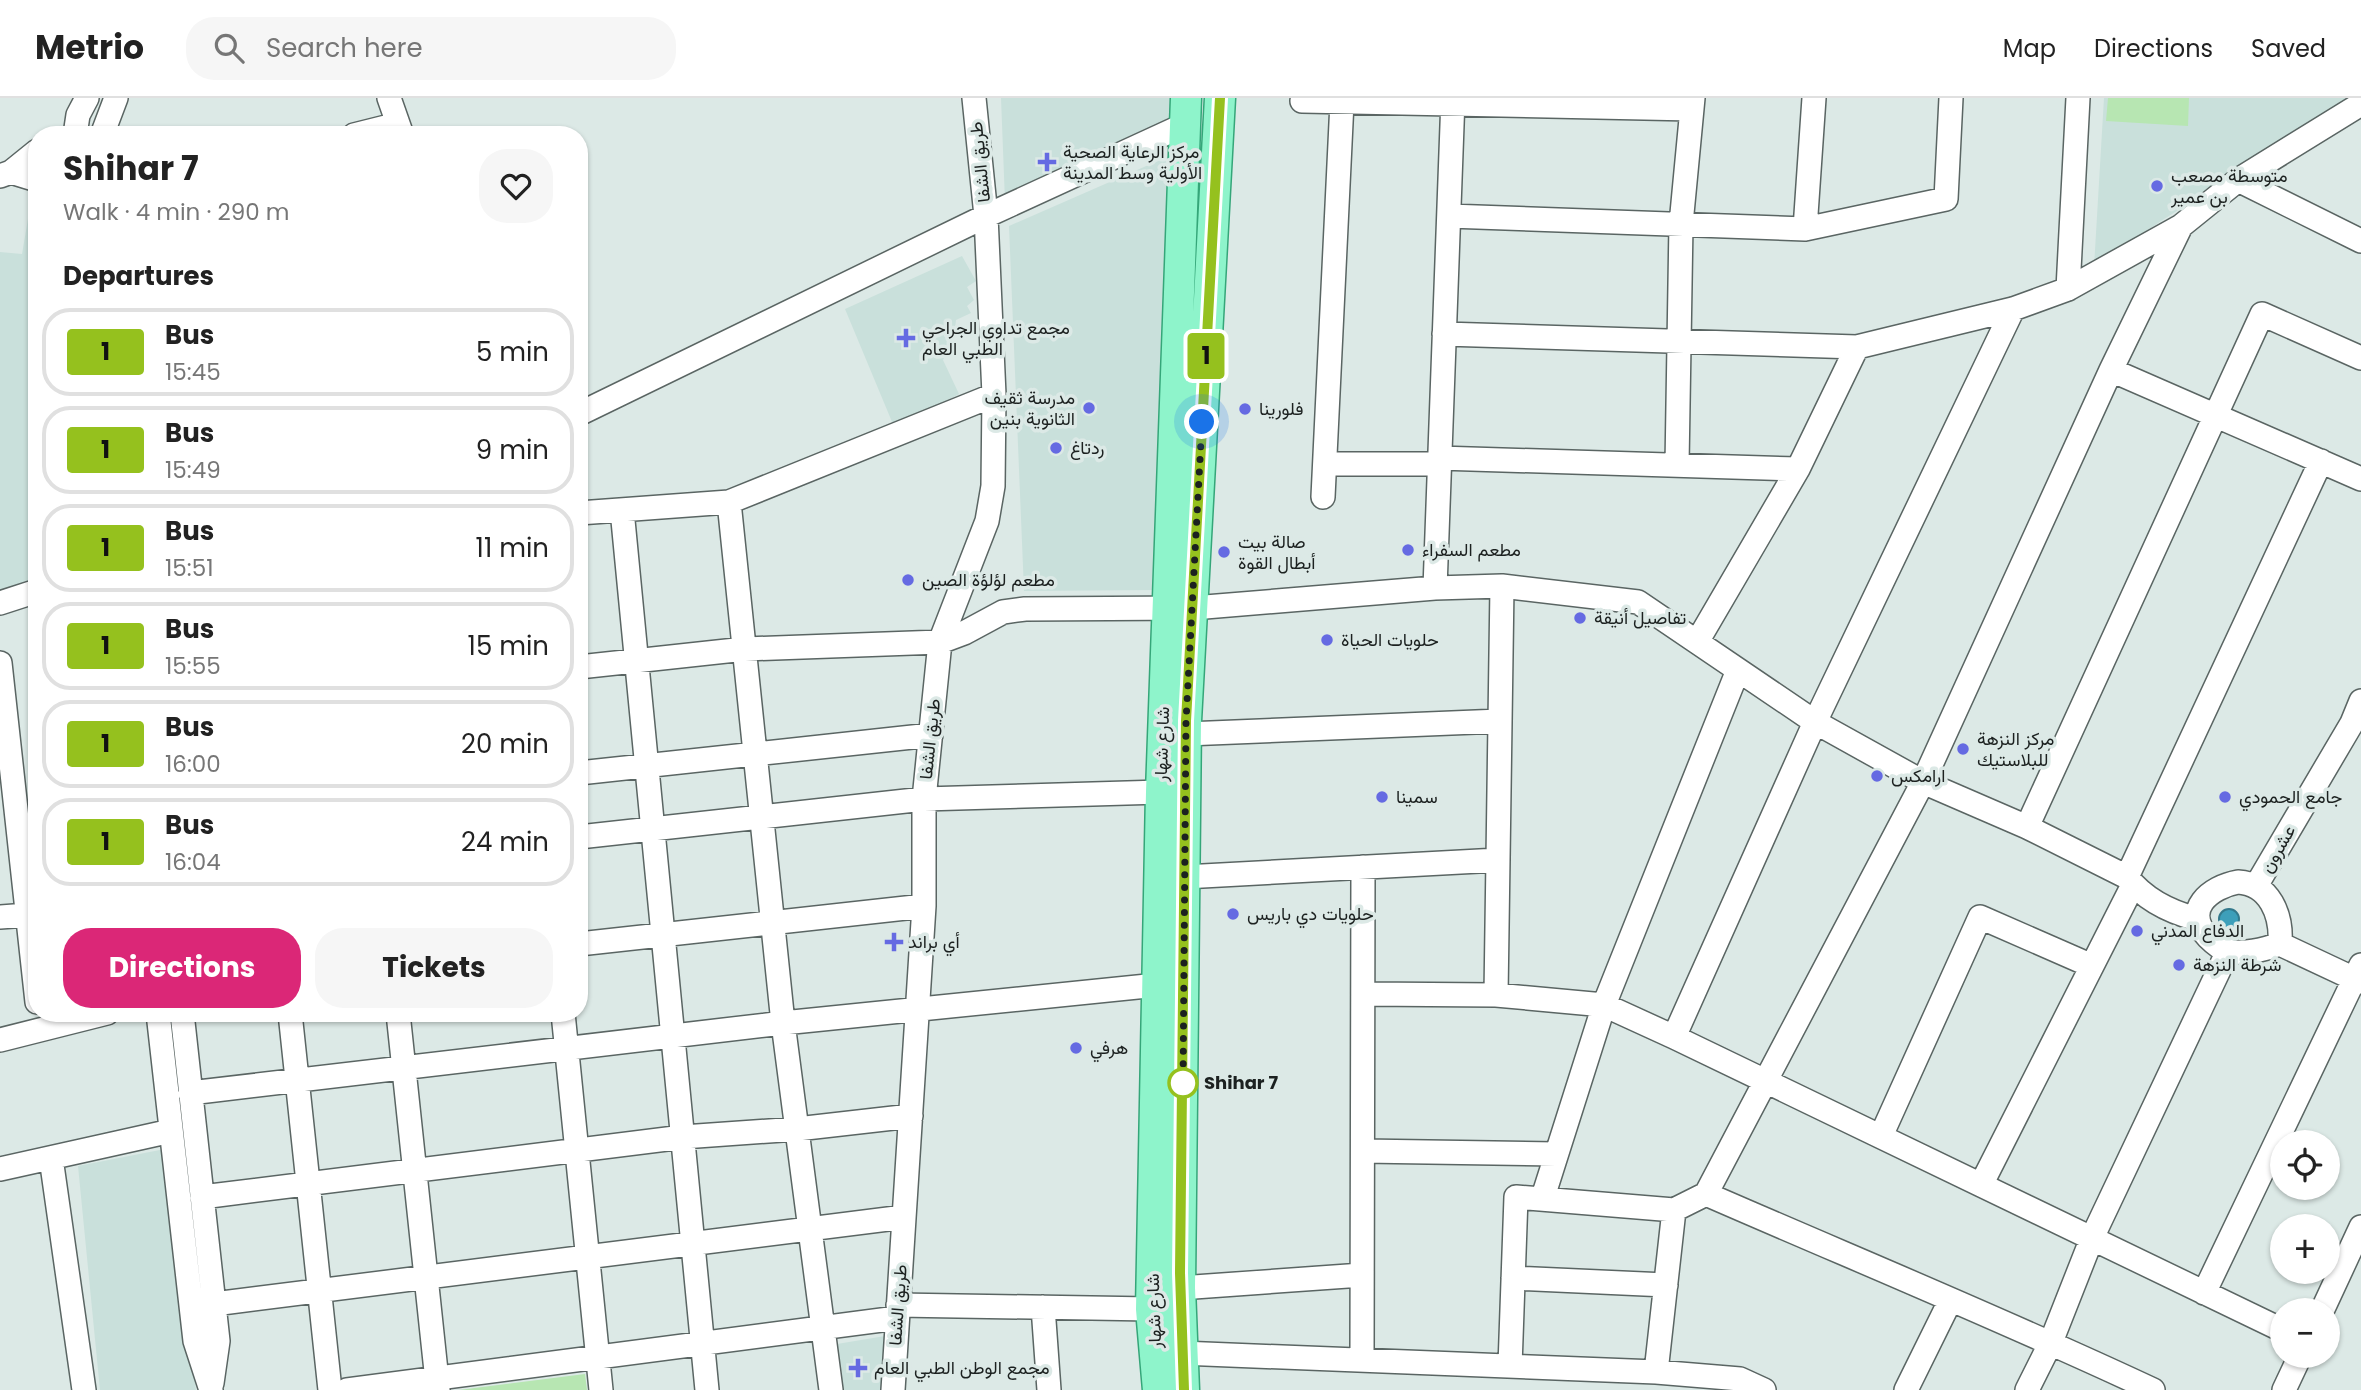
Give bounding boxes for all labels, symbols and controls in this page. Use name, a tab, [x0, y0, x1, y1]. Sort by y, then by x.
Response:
search box	[186, 17, 676, 80]
text: Metrio	[35, 24, 144, 71]
icon: search	[210, 29, 248, 67]
text: Search here	[266, 30, 423, 66]
text: Map	[2003, 32, 2056, 65]
text: Directions	[2094, 32, 2213, 65]
text: Saved	[2251, 32, 2326, 65]
street label: طريق الشفا	[963, 120, 996, 204]
place label: مركز الرعاية الصحية الأولية وسط المدينة	[1063, 139, 1202, 185]
text: Shihar 7	[63, 145, 199, 192]
button: heart	[479, 149, 553, 223]
marker: مركز الرعاية الصحية الأولية وسط المدينة	[1037, 152, 1057, 172]
place label: متوسطة مصعب بن عمير	[2170, 163, 2288, 209]
marker: متوسطة مصعب بن عمير	[2149, 178, 2165, 194]
text: Walk · 4 min · 290 m	[63, 196, 289, 228]
text: Departures	[63, 258, 214, 294]
place label: مجمع تداوي الجراحي الطبي العام	[922, 315, 1070, 364]
text: Bus	[165, 317, 214, 353]
marker: مجمع تداوي الجراحي الطبي العام	[896, 328, 916, 348]
line badge: 1	[1183, 333, 1229, 379]
text: 5 min	[476, 334, 549, 370]
text: 1	[101, 335, 110, 368]
text: 1	[1201, 339, 1211, 372]
text: 15:45	[165, 356, 221, 388]
place label: مدرسة ثقيف الثانوية بنين	[985, 385, 1075, 431]
place label: فلورينا	[1259, 396, 1304, 421]
marker: مدرسة ثقيف الثانوية بنين	[1081, 400, 1097, 416]
marker: فلورينا	[1237, 401, 1253, 417]
your location	[1184, 404, 1219, 439]
text: Bus	[165, 415, 214, 451]
text: 9 min	[476, 432, 549, 468]
text: 1	[101, 433, 110, 466]
place label: ردتاغ	[1070, 435, 1104, 460]
marker: ردتاغ	[1048, 440, 1064, 456]
text: 15:49	[165, 454, 221, 486]
text: Bus	[165, 513, 214, 549]
place label: صالة بيت أبطال القوة	[1238, 529, 1315, 575]
text: 11 min	[476, 530, 549, 566]
text: 1	[101, 531, 110, 564]
place label: مطعم السفراء	[1422, 537, 1521, 562]
marker: مطعم السفراء	[1400, 542, 1416, 558]
marker: صالة بيت أبطال القوة	[1216, 544, 1232, 560]
text: 15:51	[165, 552, 214, 584]
place label: مطعم لؤلؤة الصين	[922, 567, 1055, 592]
marker: مطعم لؤلؤة الصين	[900, 572, 916, 588]
place label: تفاصيل أنيقة	[1594, 605, 1686, 630]
marker: تفاصيل أنيقة	[1572, 610, 1588, 626]
text: Bus	[165, 611, 214, 647]
place label: حلويات الحياة	[1341, 627, 1439, 652]
text: 15 min	[468, 628, 549, 664]
text: 1	[101, 629, 110, 662]
marker: حلويات الحياة	[1319, 632, 1335, 648]
text: 15:55	[165, 650, 221, 682]
street label: طريق الشفا	[913, 697, 946, 781]
street label: شارع شهار	[1148, 706, 1175, 783]
text: Bus	[165, 709, 214, 745]
text: 20 min	[461, 726, 549, 762]
place label: مركز النزهة للبلاستيك	[1977, 726, 2054, 772]
text: 1	[101, 727, 110, 760]
marker: مركز النزهة للبلاستيك	[1955, 741, 1971, 757]
text: 16:00	[165, 748, 221, 780]
place label: ارامكس	[1891, 763, 1945, 788]
marker: ارامكس	[1869, 768, 1885, 784]
place label: سمينا	[1396, 784, 1438, 809]
place label: جامع الحمودي	[2239, 784, 2342, 812]
marker: سمينا	[1374, 789, 1390, 805]
marker: جامع الحمودي	[2217, 789, 2233, 805]
text: Bus	[165, 807, 214, 843]
street label: عشرون	[2254, 820, 2301, 877]
text: 24 min	[461, 824, 549, 860]
text: 1	[101, 825, 110, 858]
text: 16:04	[165, 846, 221, 878]
place label: حلويات دي باريس	[1247, 901, 1374, 929]
marker: حلويات دي باريس	[1225, 906, 1241, 922]
place label: الدفاع المدني	[2151, 918, 2244, 946]
marker: الدفاع المدني	[2129, 923, 2145, 939]
button: Directions	[63, 928, 301, 1008]
button: Tickets	[315, 928, 553, 1008]
place label: أي براند	[908, 929, 960, 957]
marker: أي براند	[886, 934, 902, 950]
place label: شرطة النزهة	[2193, 952, 2281, 977]
marker: شرطة النزهة	[2171, 957, 2187, 973]
place label: هرفي	[1090, 1035, 1128, 1063]
marker: هرفي	[1068, 1040, 1084, 1056]
marker: Shihar 7	[1168, 1068, 1198, 1098]
place label: Shihar 7	[1204, 1070, 1278, 1095]
map controls	[2270, 1130, 2340, 1368]
button: locate	[2270, 1130, 2340, 1200]
button: +	[2270, 1214, 2340, 1284]
street label: طريق الشفا	[882, 1264, 913, 1346]
street label: شارع شهار	[1140, 1273, 1167, 1350]
button: −	[2270, 1298, 2340, 1368]
place label: مجمع الوطن الطبي العام	[874, 1355, 1050, 1383]
marker: مجمع الوطن الطبي العام	[848, 1358, 868, 1378]

